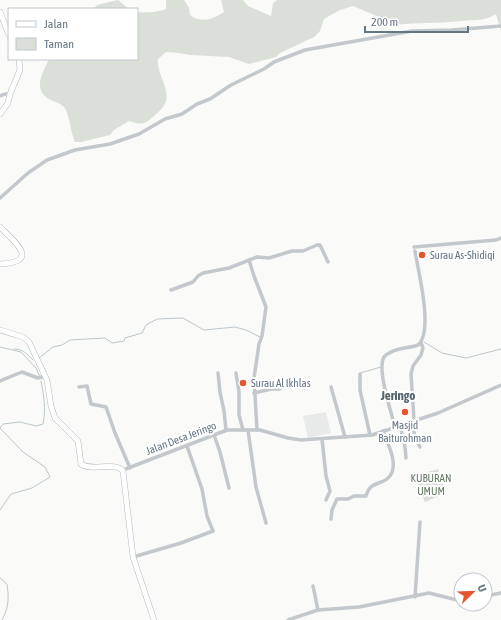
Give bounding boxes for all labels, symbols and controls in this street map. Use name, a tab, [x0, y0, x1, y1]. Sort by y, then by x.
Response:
legend	[8, 8, 138, 60]
scale bar	[365, 8, 468, 34]
text: 200 m	[371, 15, 398, 29]
text: Jalan	[44, 17, 68, 31]
text: Taman	[44, 37, 74, 51]
place label: Surau As-Shidiqi	[430, 249, 495, 261]
marker: Surau As-Shidiqi	[417, 250, 427, 260]
place label: Surau Al Ikhlas	[251, 377, 311, 389]
marker: Surau Al Ikhlas	[238, 378, 248, 388]
district label: Jeringo	[380, 388, 415, 403]
marker: Masjid Baiturohman	[400, 407, 410, 417]
street label: Jalan Desa Jeringo	[144, 419, 218, 457]
place label: Masjid Baiturohman	[378, 419, 432, 444]
park label: KUBURAN UMUM	[411, 472, 451, 497]
north arrow	[453, 572, 493, 612]
text: U	[475, 583, 489, 593]

